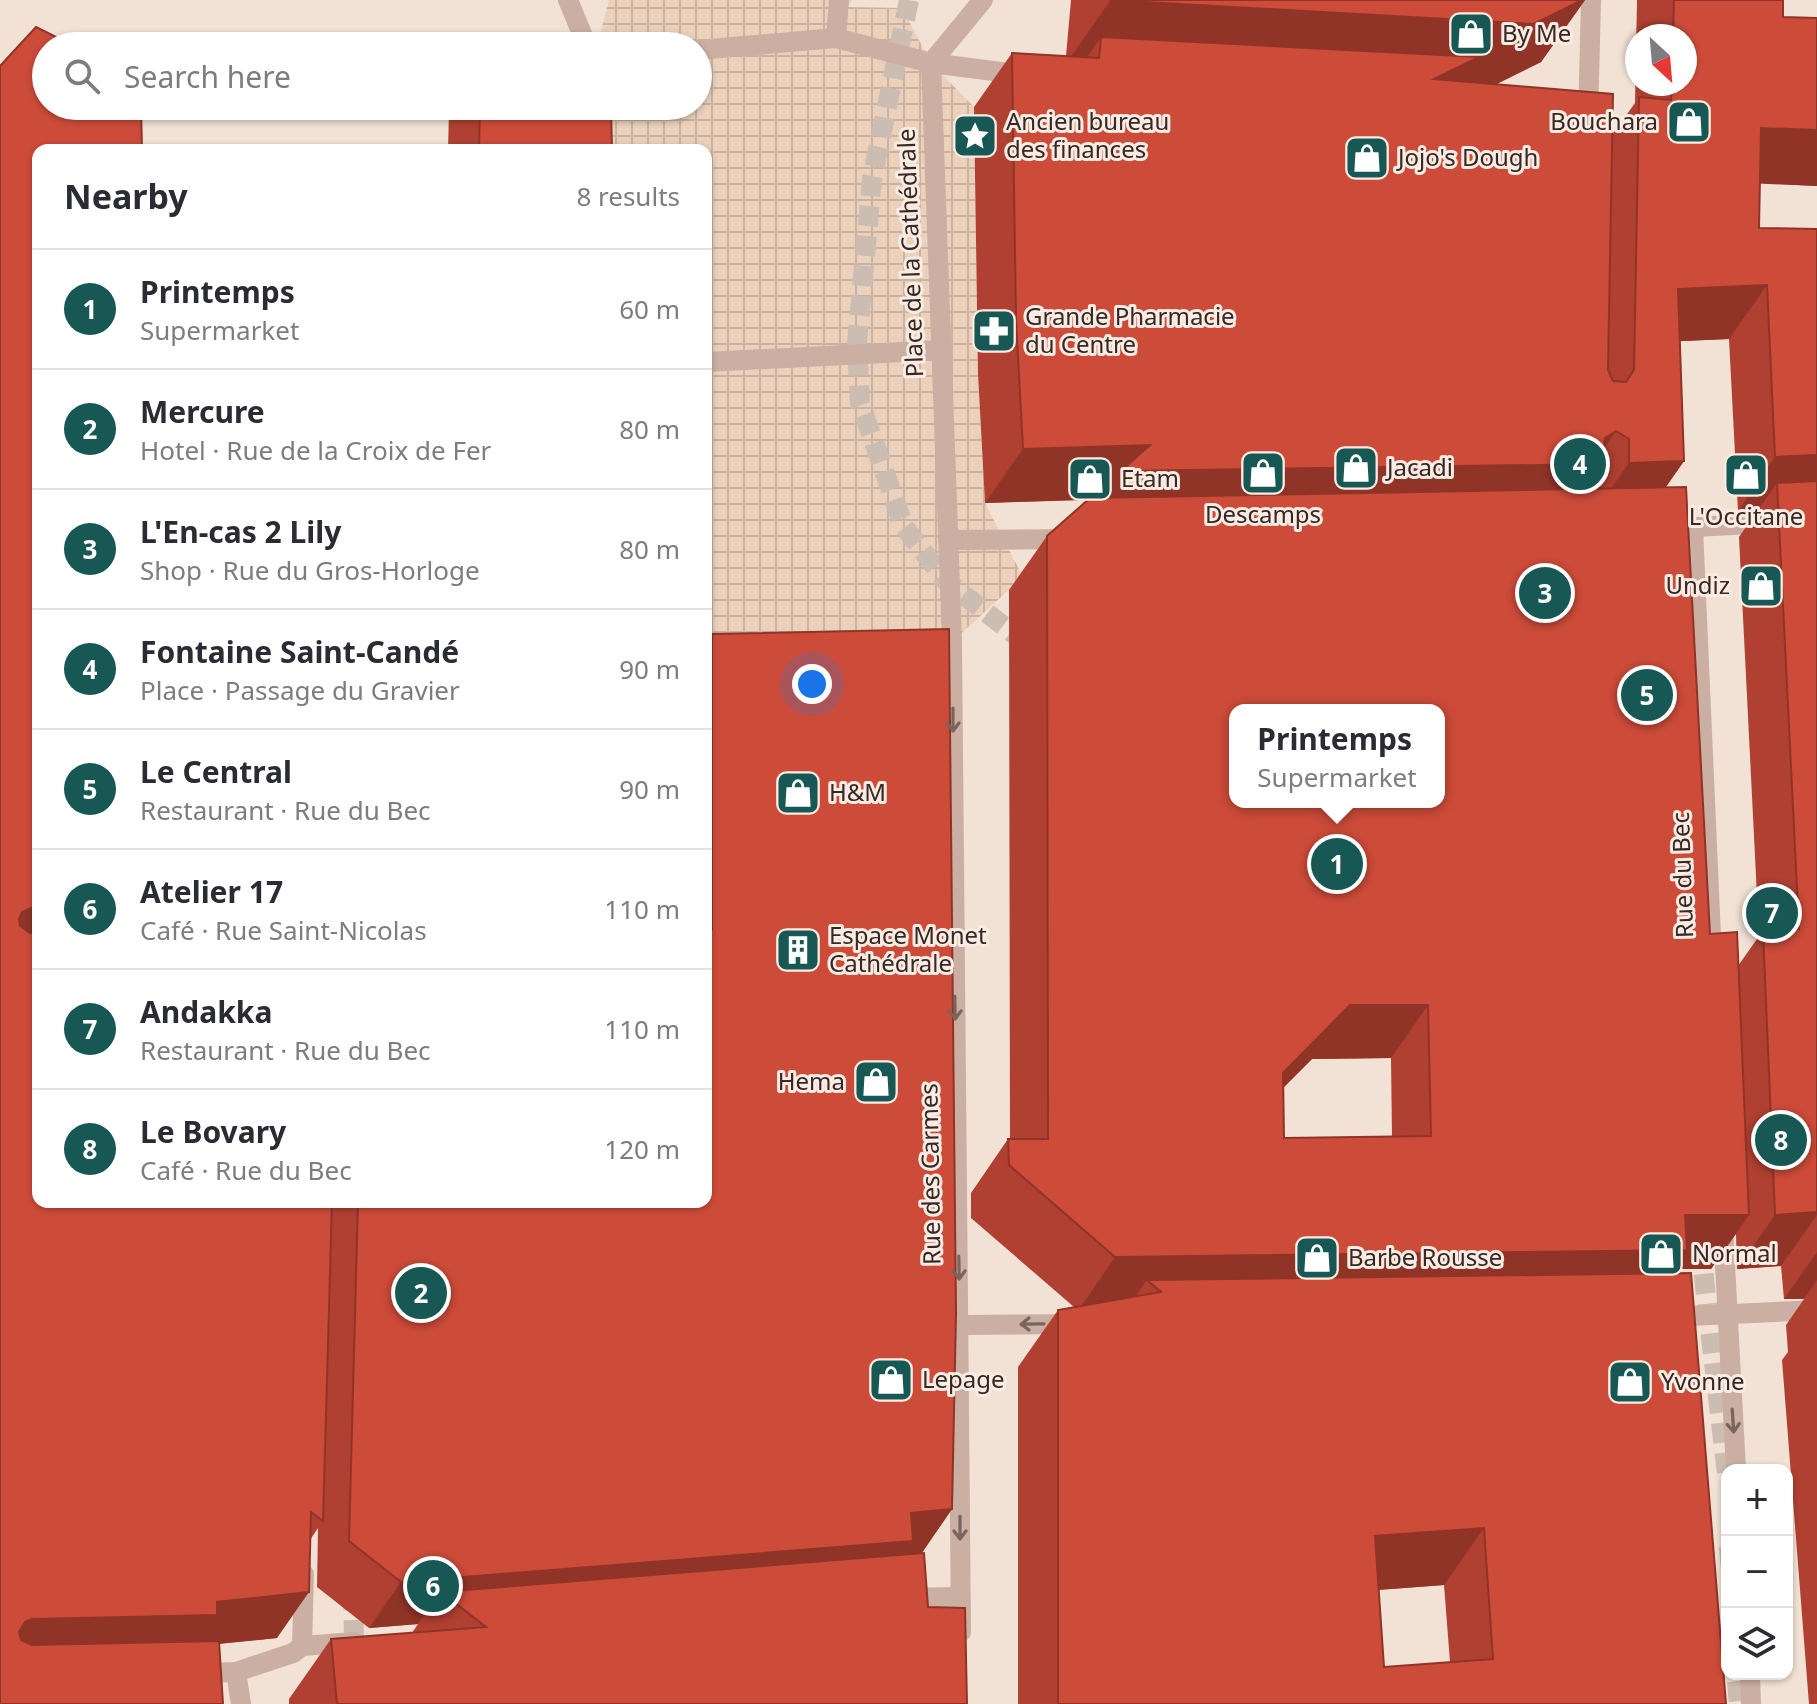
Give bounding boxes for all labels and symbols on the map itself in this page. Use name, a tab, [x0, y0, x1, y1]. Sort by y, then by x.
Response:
shop icon: By Me	[1447, 10, 1495, 58]
place label: By Me	[1502, 16, 1571, 49]
north arrow	[1625, 24, 1697, 96]
shop icon: Bouchara	[1665, 98, 1713, 146]
place label: Ancien bureau des finances	[1006, 104, 1169, 165]
place label: Bouchara	[1550, 104, 1658, 137]
place icon: Ancien bureau des finances	[951, 112, 999, 160]
street label: Place de la Cathédrale	[889, 128, 930, 378]
shop icon: Jojo's Dough	[1343, 134, 1391, 182]
place label: Jojo's Dough	[1396, 140, 1538, 173]
place label: Grande Pharmacie du Centre	[1025, 299, 1235, 360]
pharmacy icon: Grande Pharmacie du Centre	[970, 307, 1018, 355]
pin: 4	[1554, 434, 1606, 494]
shop icon: Jacadi	[1332, 444, 1380, 492]
shop icon: Descamps	[1239, 449, 1287, 497]
place label: Jacadi	[1385, 450, 1453, 483]
shop icon: L'Occitane	[1722, 451, 1770, 499]
shop icon: Etam	[1066, 455, 1114, 503]
place label: Etam	[1121, 461, 1179, 494]
place label: Descamps	[1205, 497, 1321, 530]
place label: L'Occitane	[1689, 499, 1803, 532]
shop icon: Undiz	[1737, 562, 1785, 610]
pin: 3	[1519, 563, 1571, 623]
place label: Undiz	[1665, 568, 1730, 601]
your location	[792, 664, 832, 704]
pin: 5	[1621, 665, 1673, 725]
one-way arrow	[945, 706, 961, 733]
shop icon: H&M	[774, 769, 822, 817]
place label: H&M	[829, 775, 886, 808]
street label: Rue du Bec	[1663, 811, 1700, 939]
pin: 1	[1311, 834, 1363, 894]
pin: 7	[1746, 883, 1798, 943]
place label: Espace Monet Cathédrale	[829, 918, 987, 979]
building icon: Espace Monet Cathédrale	[774, 926, 822, 974]
one-way arrow	[947, 994, 963, 1021]
shop icon: Hema	[852, 1058, 900, 1106]
place label: Hema	[778, 1064, 845, 1097]
street label: Rue des Carmes	[911, 1083, 948, 1265]
pin: 8	[1755, 1110, 1807, 1170]
shop icon: Normal	[1637, 1230, 1685, 1278]
shop icon: Barbe Rousse	[1293, 1234, 1341, 1282]
place label: Normal	[1692, 1236, 1777, 1269]
place label: Barbe Rousse	[1348, 1240, 1502, 1273]
one-way arrow	[951, 1254, 967, 1281]
pin: 2	[395, 1263, 447, 1323]
one-way arrow	[1019, 1317, 1046, 1332]
shop icon: Lepage	[867, 1356, 915, 1404]
shop icon: Yvonne	[1606, 1358, 1654, 1406]
place label: Lepage	[922, 1362, 1005, 1395]
place label: Yvonne	[1661, 1364, 1745, 1397]
one-way arrow	[1726, 1407, 1741, 1434]
one-way arrow	[952, 1514, 968, 1541]
pin: 6	[407, 1556, 459, 1616]

